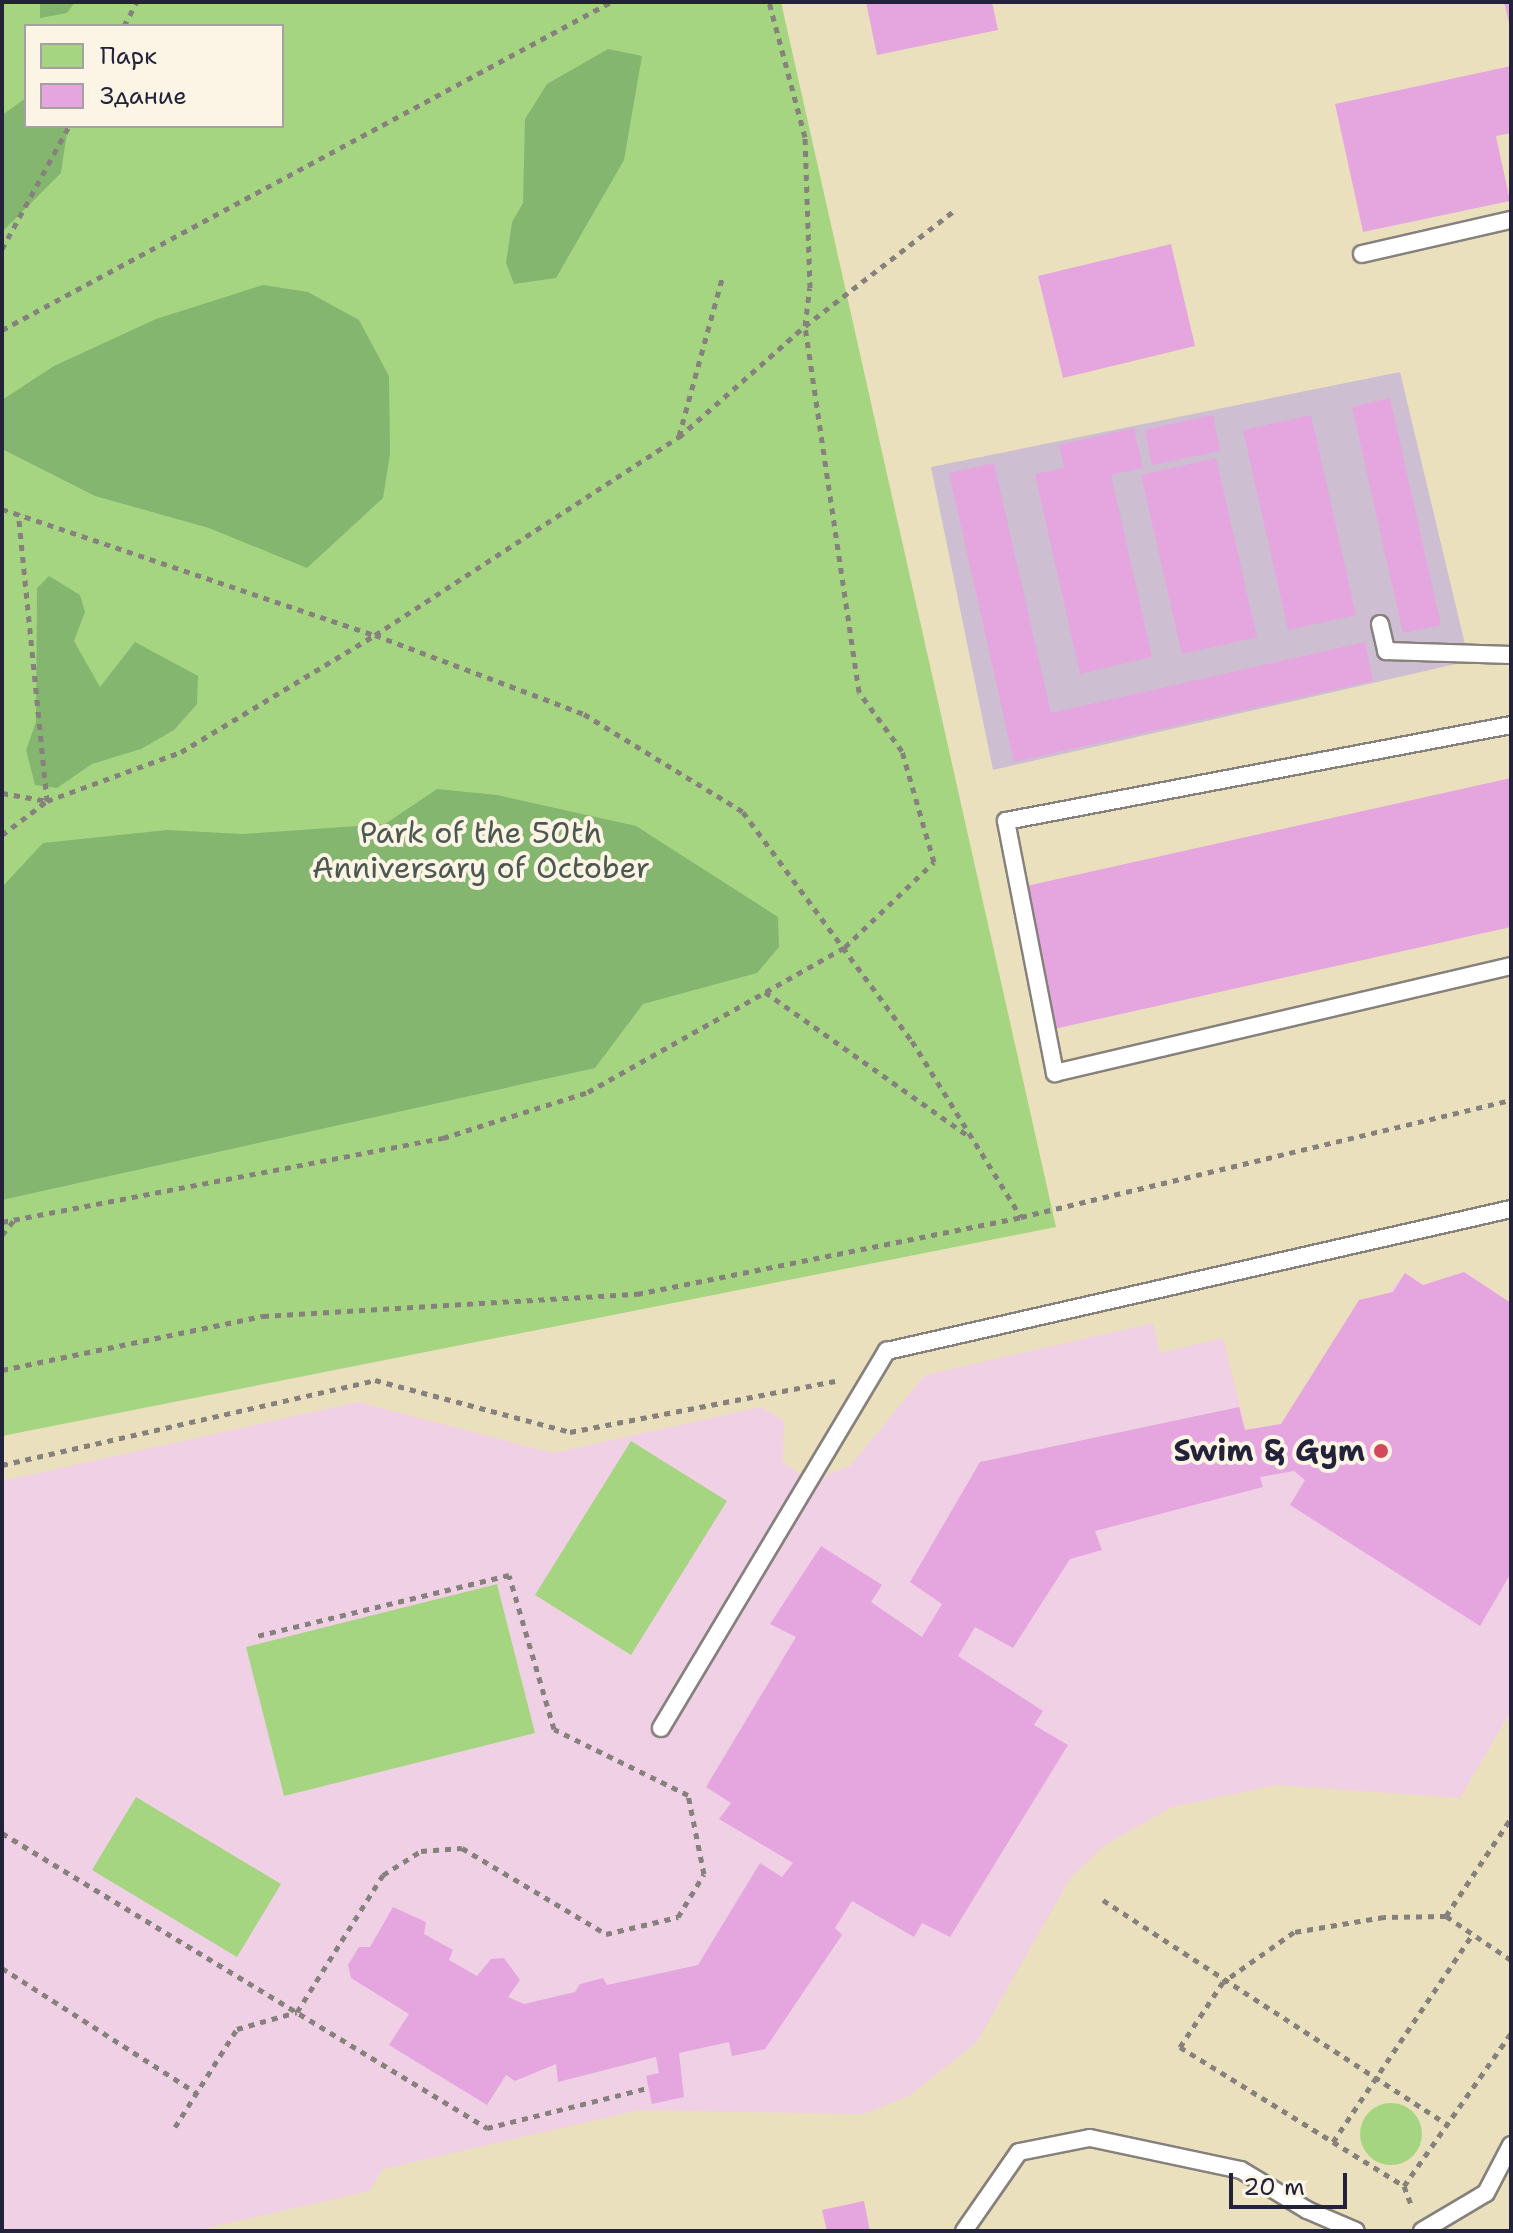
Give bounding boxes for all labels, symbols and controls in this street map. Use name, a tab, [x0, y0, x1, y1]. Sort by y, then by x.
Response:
legend	[24, 24, 284, 128]
text: Парк	[100, 40, 157, 72]
text: Здание	[100, 80, 187, 112]
park label: Park of the 50th Anniversary of October	[312, 815, 650, 886]
place label: Swim & Gym	[1173, 1433, 1365, 1469]
marker: Swim & Gym	[1372, 1442, 1390, 1460]
scale bar	[1233, 2157, 1351, 2207]
text: 20 m	[1243, 2171, 1305, 2203]

